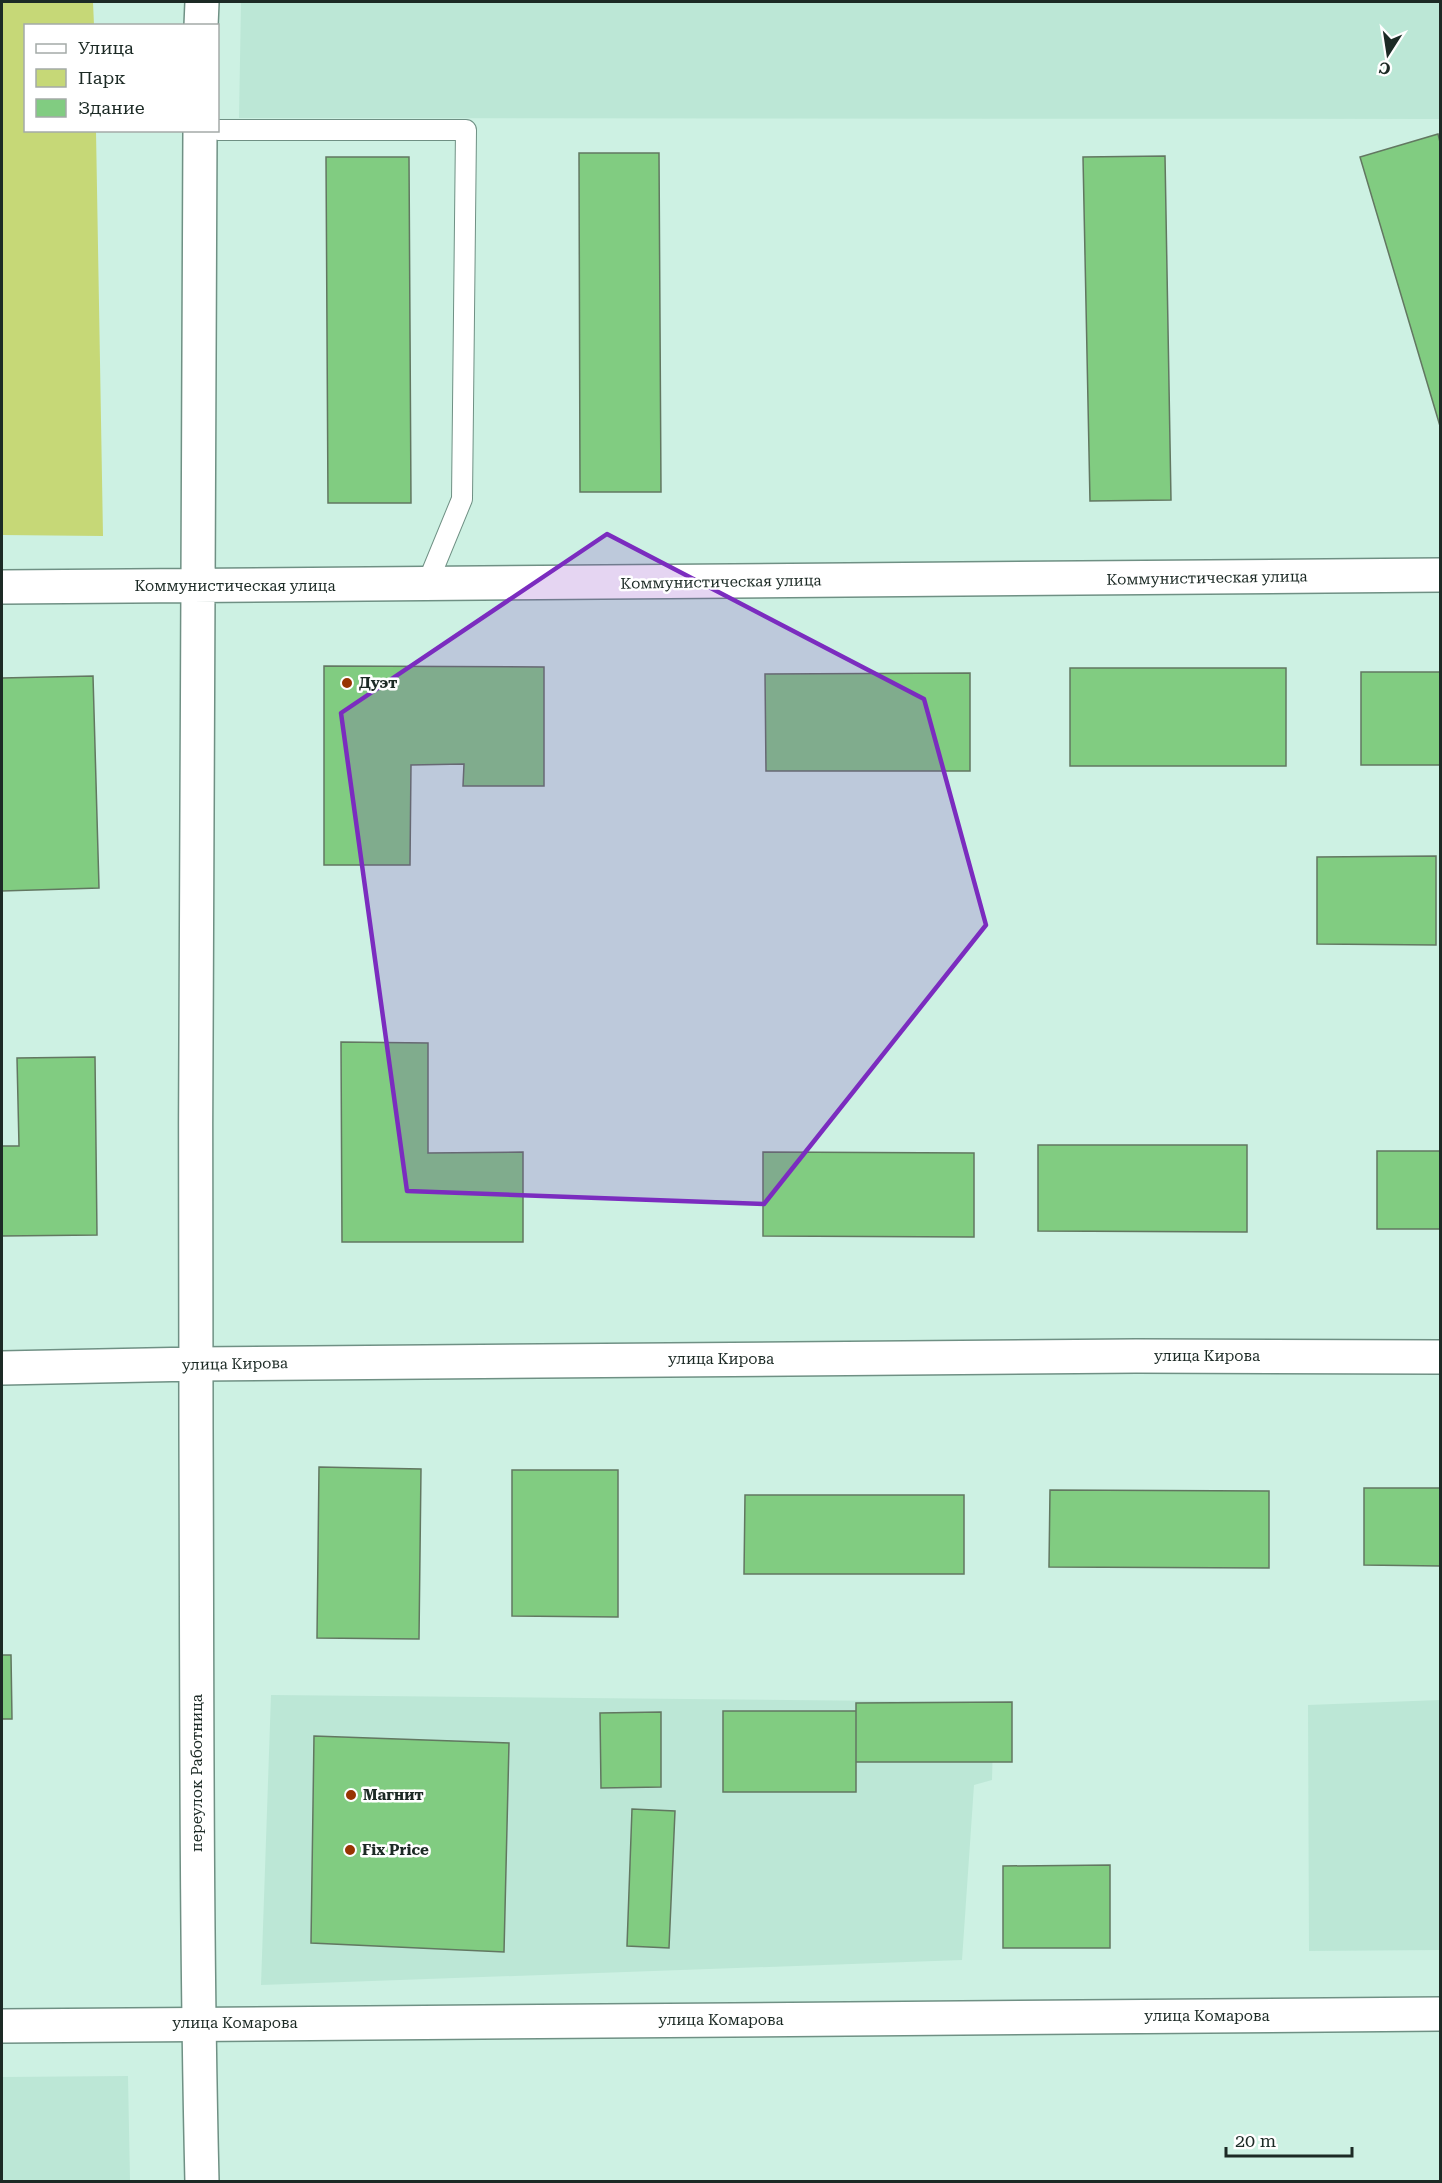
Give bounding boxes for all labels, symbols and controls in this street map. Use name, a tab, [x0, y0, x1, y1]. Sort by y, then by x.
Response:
legend	[24, 24, 219, 132]
north arrow	[1358, 24, 1418, 84]
text: Улица	[78, 37, 134, 58]
text: С	[1378, 58, 1392, 79]
text: Парк	[78, 67, 126, 88]
text: Здание	[78, 97, 145, 118]
street label: Коммунистическая улица	[1106, 567, 1308, 589]
street label: Коммунистическая улица	[620, 571, 822, 593]
street label: Коммунистическая улица	[134, 577, 336, 595]
place label: Дуэт	[359, 674, 397, 692]
marker: Дуэт	[340, 676, 354, 690]
street label: улица Кирова	[1154, 1347, 1260, 1365]
street label: улица Кирова	[668, 1350, 774, 1368]
street label: улица Кирова	[182, 1354, 288, 1374]
street label: переулок Работница	[188, 1694, 206, 1852]
place label: Магнит	[363, 1786, 424, 1804]
marker: Магнит	[344, 1788, 358, 1802]
place label: Fix Price	[362, 1841, 429, 1859]
marker: Fix Price	[343, 1843, 357, 1857]
street label: улица Комарова	[1144, 2007, 1270, 2025]
street label: улица Комарова	[658, 2011, 784, 2029]
street label: улица Комарова	[172, 2014, 298, 2032]
scale bar	[1226, 2120, 1352, 2158]
text: 20 m	[1235, 2130, 1276, 2151]

